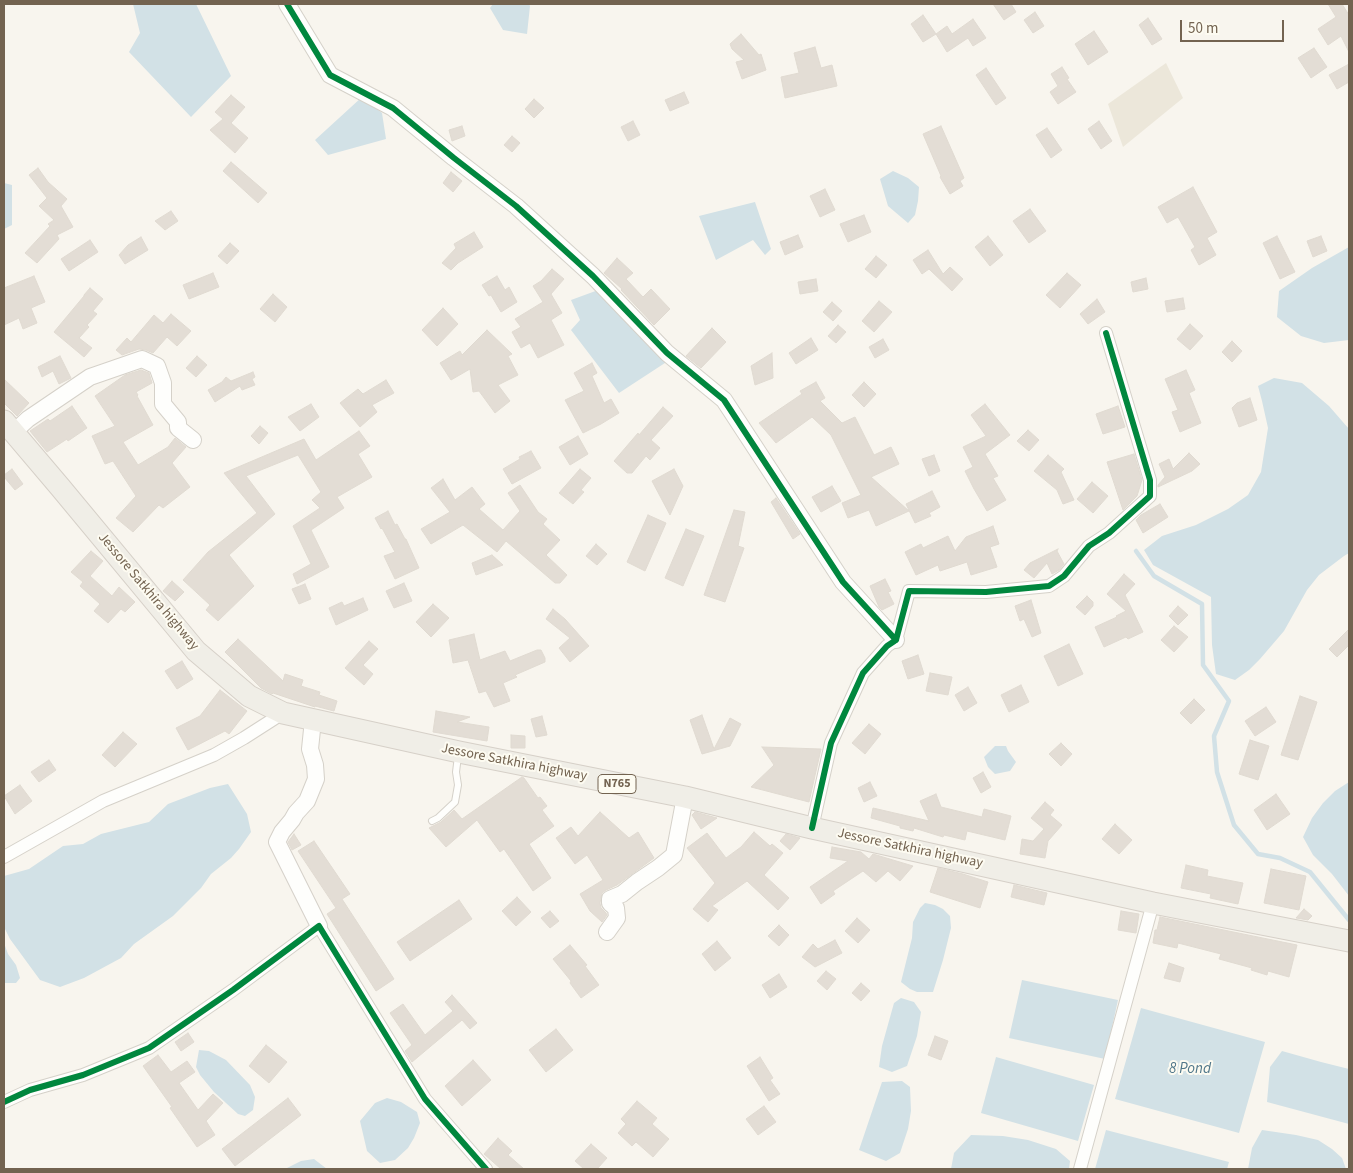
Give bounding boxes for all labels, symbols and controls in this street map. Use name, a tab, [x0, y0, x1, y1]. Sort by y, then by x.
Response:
scale bar	[1183, 10, 1287, 42]
text: 50 m	[1188, 18, 1218, 39]
street label: Jessore Satkhira highway	[94, 530, 202, 654]
street label: Jessore Satkhira highway	[440, 741, 588, 785]
road number: N765	[598, 774, 636, 794]
street label: Jessore Satkhira highway	[836, 825, 984, 873]
water label: 8 Pond	[1169, 1061, 1211, 1079]

